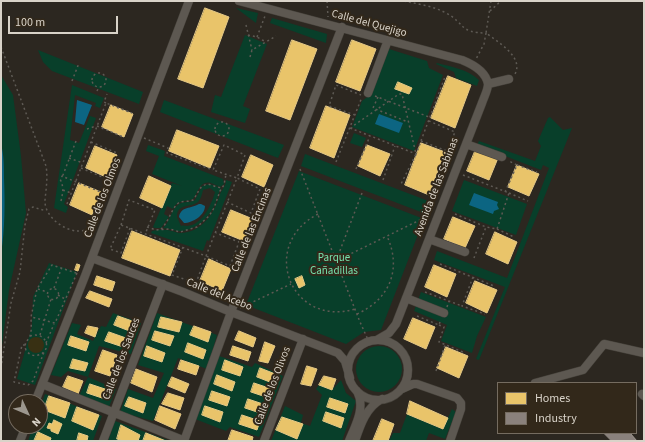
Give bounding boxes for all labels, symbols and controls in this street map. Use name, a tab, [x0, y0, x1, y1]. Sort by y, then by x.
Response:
scale bar	[10, 8, 120, 34]
street label: Calle del Quejigo	[330, 8, 408, 40]
text: 100 m	[15, 14, 45, 31]
street label: Avenida de las Sabinas	[412, 136, 462, 238]
street label: Calle de los Olmos	[82, 156, 124, 240]
street label: Calle de las Encinas	[229, 186, 275, 274]
park label: Parque Cañadillas	[310, 252, 358, 278]
street label: Calle del Acebo	[184, 276, 254, 314]
street label: Calle de los Sauces	[100, 316, 144, 402]
street label: Calle de los Olivos	[252, 345, 294, 427]
legend	[497, 382, 637, 434]
text: Homes	[535, 390, 570, 407]
north arrow	[8, 394, 48, 434]
text: Industry	[535, 410, 577, 427]
text: N	[28, 414, 44, 430]

